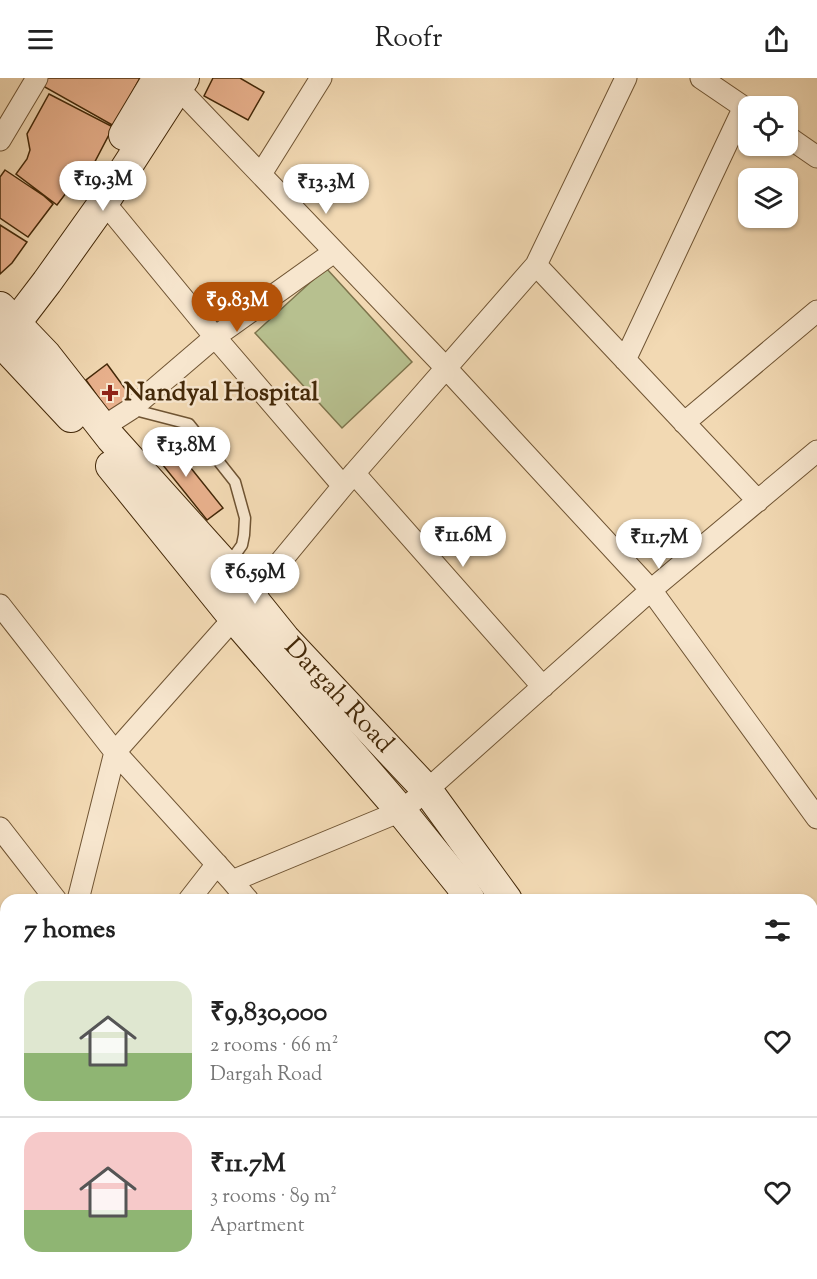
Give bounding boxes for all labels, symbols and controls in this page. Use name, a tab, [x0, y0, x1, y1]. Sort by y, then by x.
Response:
text: Roofr	[375, 20, 442, 59]
icon: menu	[24, 23, 57, 56]
icon: share	[760, 23, 793, 56]
map controls	[738, 96, 798, 228]
button: locate	[738, 96, 798, 156]
pin: ₹19.3M	[54, 161, 152, 212]
pin: ₹13.3M	[277, 164, 375, 215]
text: ₹19.3M	[73, 166, 133, 195]
button: layers	[738, 168, 798, 228]
text: ₹13.3M	[297, 169, 355, 198]
pin: ₹9.83M	[188, 282, 286, 333]
text: ₹9.83M	[206, 287, 268, 316]
place label: Nandyal Hospital	[124, 375, 319, 412]
marker: Nandyal Hospital	[101, 384, 119, 402]
pin: ₹13.8M	[137, 427, 235, 478]
text: ₹13.8M	[156, 432, 216, 461]
pin: ₹11.6M	[414, 517, 512, 568]
pin: ₹11.7M	[610, 519, 708, 570]
text: ₹11.6M	[434, 522, 492, 551]
text: ₹11.7M	[630, 524, 688, 553]
pin: ₹6.59M	[206, 554, 304, 605]
text: ₹6.59M	[225, 559, 285, 588]
street label: Dargah Road	[275, 630, 402, 762]
text: 7 homes	[24, 912, 115, 949]
icon: filters	[761, 914, 794, 947]
text: ₹9,830,000	[210, 995, 327, 1032]
icon: home	[72, 1005, 144, 1077]
icon: heart	[761, 1025, 794, 1058]
text: 2 rooms · 66 m²	[210, 1032, 338, 1061]
text: Dargah Road	[210, 1061, 322, 1090]
text: ₹11.7M	[210, 1146, 286, 1183]
icon: home	[72, 1156, 144, 1228]
icon: heart	[761, 1176, 794, 1209]
text: 3 rooms · 89 m²	[210, 1183, 337, 1212]
text: Apartment	[210, 1212, 305, 1241]

